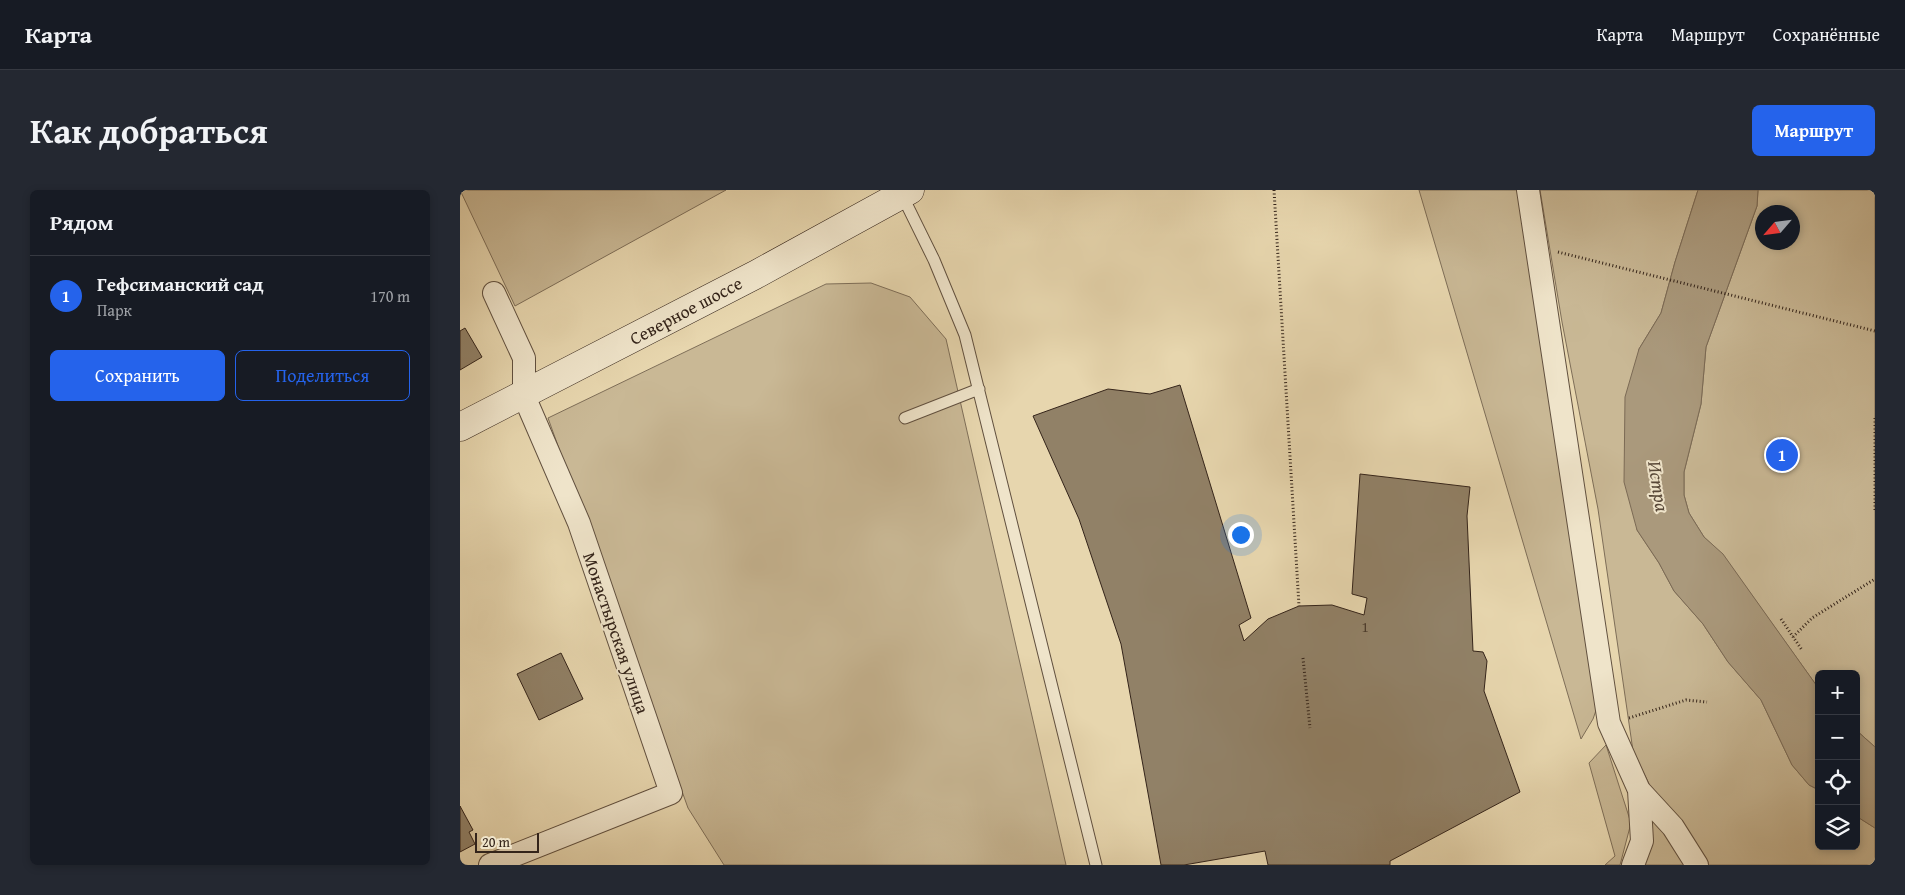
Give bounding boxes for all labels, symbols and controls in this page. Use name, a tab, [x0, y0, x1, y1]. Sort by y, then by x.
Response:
text: Карта	[25, 17, 92, 52]
text: Карта	[1597, 21, 1643, 48]
text: Маршрут	[1671, 21, 1745, 48]
text: Сохранённые	[1773, 21, 1880, 48]
text: Как добраться	[30, 105, 268, 156]
button: Маршрут	[1752, 105, 1875, 156]
north arrow	[1755, 205, 1800, 250]
text: Рядом	[50, 207, 113, 238]
street label: Северное шоссе	[624, 269, 747, 352]
text: Гефсиманский сад	[97, 270, 264, 298]
text: 1	[62, 284, 70, 308]
text: 170 m	[370, 284, 410, 308]
text: Парк	[97, 298, 132, 322]
button: Сохранить	[50, 350, 225, 401]
button: Поделиться	[235, 350, 410, 401]
pin: 1	[1766, 436, 1798, 474]
water label: Истра	[1641, 459, 1677, 514]
your location	[1228, 522, 1254, 548]
street label: Монастырская улица	[576, 549, 657, 718]
house number: 1	[1361, 616, 1369, 637]
map controls	[1815, 670, 1860, 850]
button: +	[1815, 670, 1860, 715]
button: −	[1815, 715, 1860, 760]
button: locate	[1815, 760, 1860, 805]
button: layers	[1815, 805, 1860, 850]
scale bar	[475, 830, 539, 853]
text: 20 m	[482, 832, 510, 852]

